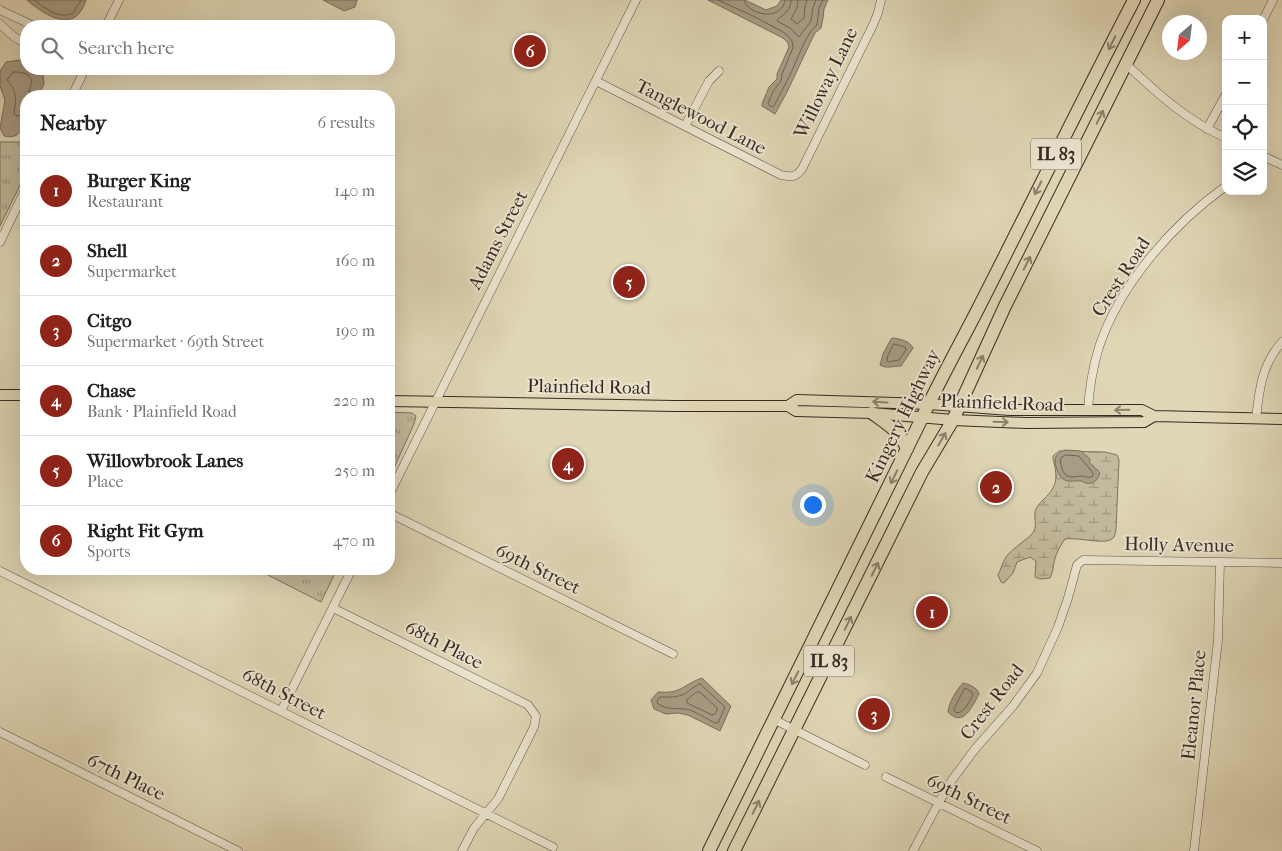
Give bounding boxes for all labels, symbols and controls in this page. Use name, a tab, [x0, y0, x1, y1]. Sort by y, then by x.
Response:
north arrow	[1162, 15, 1207, 60]
map controls	[1222, 15, 1267, 195]
button: +	[1222, 15, 1267, 60]
search box	[20, 20, 395, 75]
street label: Willoway Lane	[789, 24, 862, 143]
pin: 6	[514, 32, 546, 70]
icon: search	[38, 34, 66, 62]
one-way arrow	[1107, 36, 1117, 51]
text: Search here	[78, 37, 174, 59]
button: −	[1222, 60, 1267, 105]
street label: Tanglewood Lane	[632, 75, 770, 159]
button: locate	[1222, 105, 1267, 150]
one-way arrow	[1095, 110, 1105, 125]
text: Nearby	[40, 111, 106, 135]
text: 6 results	[317, 113, 375, 132]
road number: IL 83	[1031, 138, 1081, 170]
button: layers	[1222, 150, 1267, 195]
text: Burger King	[87, 170, 190, 192]
text: 1	[53, 181, 59, 200]
text: 140 m	[334, 181, 375, 200]
one-way arrow	[1033, 181, 1043, 196]
street label: Adams Street	[463, 186, 533, 294]
text: Restaurant	[87, 192, 163, 211]
street label: Crest Road	[1087, 233, 1155, 321]
text: Shell	[87, 240, 127, 262]
text: 2	[52, 251, 60, 270]
text: 160 m	[335, 251, 375, 270]
one-way arrow	[1023, 256, 1032, 271]
text: Supermarket	[87, 262, 177, 281]
pin: 5	[613, 263, 645, 301]
text: Citgo	[87, 310, 132, 332]
text: 3	[53, 321, 59, 340]
text: 190 m	[335, 321, 375, 340]
text: Supermarket · 69th Street	[87, 332, 264, 351]
street label: Kingery Highway	[861, 345, 945, 486]
one-way arrow	[975, 355, 985, 370]
street label: Plainfield Road	[527, 375, 652, 399]
text: Chase	[87, 380, 136, 402]
street label: Plainfield Road	[940, 390, 1065, 416]
text: 4	[51, 391, 61, 410]
text: 220 m	[333, 391, 375, 410]
one-way arrow	[872, 397, 888, 407]
text: Bank · Plainfield Road	[87, 402, 237, 421]
one-way arrow	[1114, 405, 1130, 415]
one-way arrow	[993, 418, 1009, 427]
one-way arrow	[937, 433, 947, 447]
pin: 4	[552, 445, 584, 483]
text: Willowbrook Lanes	[87, 450, 243, 472]
text: 5	[53, 461, 59, 480]
text: 250 m	[334, 461, 375, 480]
pin: 2	[980, 468, 1012, 506]
one-way arrow	[889, 469, 898, 484]
text: Place	[87, 472, 123, 491]
your location	[800, 492, 826, 518]
text: Right Fit Gym	[87, 520, 204, 542]
text: 6	[52, 531, 60, 550]
text: 470 m	[333, 531, 375, 550]
street label: Holly Avenue	[1124, 533, 1234, 557]
street label: 69th Street	[492, 539, 584, 599]
text: Sports	[87, 542, 130, 561]
one-way arrow	[871, 562, 880, 577]
pin: 1	[916, 593, 948, 631]
street label: 68th Place	[401, 616, 487, 674]
one-way arrow	[843, 616, 853, 631]
road number: IL 83	[804, 646, 854, 676]
street label: Eleanor Place	[1177, 649, 1211, 761]
street label: Crest Road	[956, 659, 1029, 744]
street label: 68th Street	[238, 663, 330, 725]
one-way arrow	[790, 670, 799, 685]
pin: 3	[858, 695, 890, 733]
street label: 67th Place	[83, 749, 169, 805]
street label: 69th Street	[923, 769, 1015, 829]
one-way arrow	[751, 800, 761, 815]

